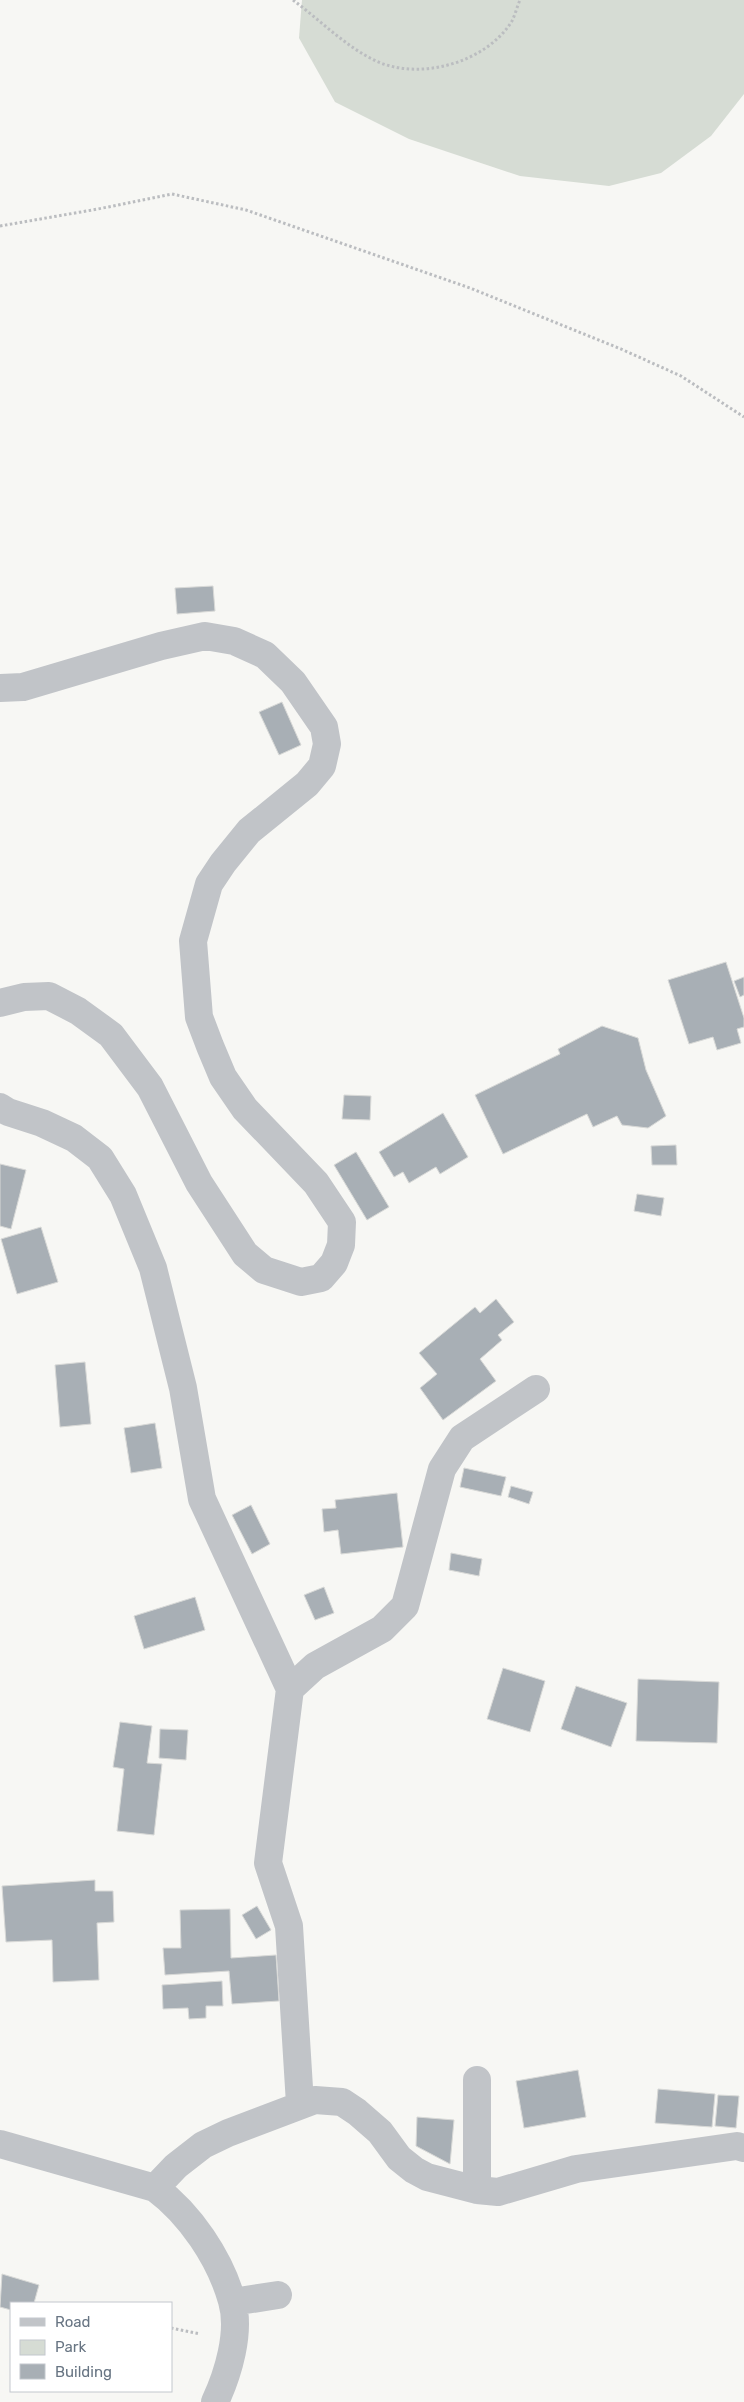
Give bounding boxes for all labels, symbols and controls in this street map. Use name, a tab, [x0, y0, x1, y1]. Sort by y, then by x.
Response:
legend	[10, 2302, 172, 2392]
text: Road	[55, 2313, 91, 2331]
text: Park	[55, 2338, 86, 2356]
text: Building	[55, 2363, 112, 2381]

